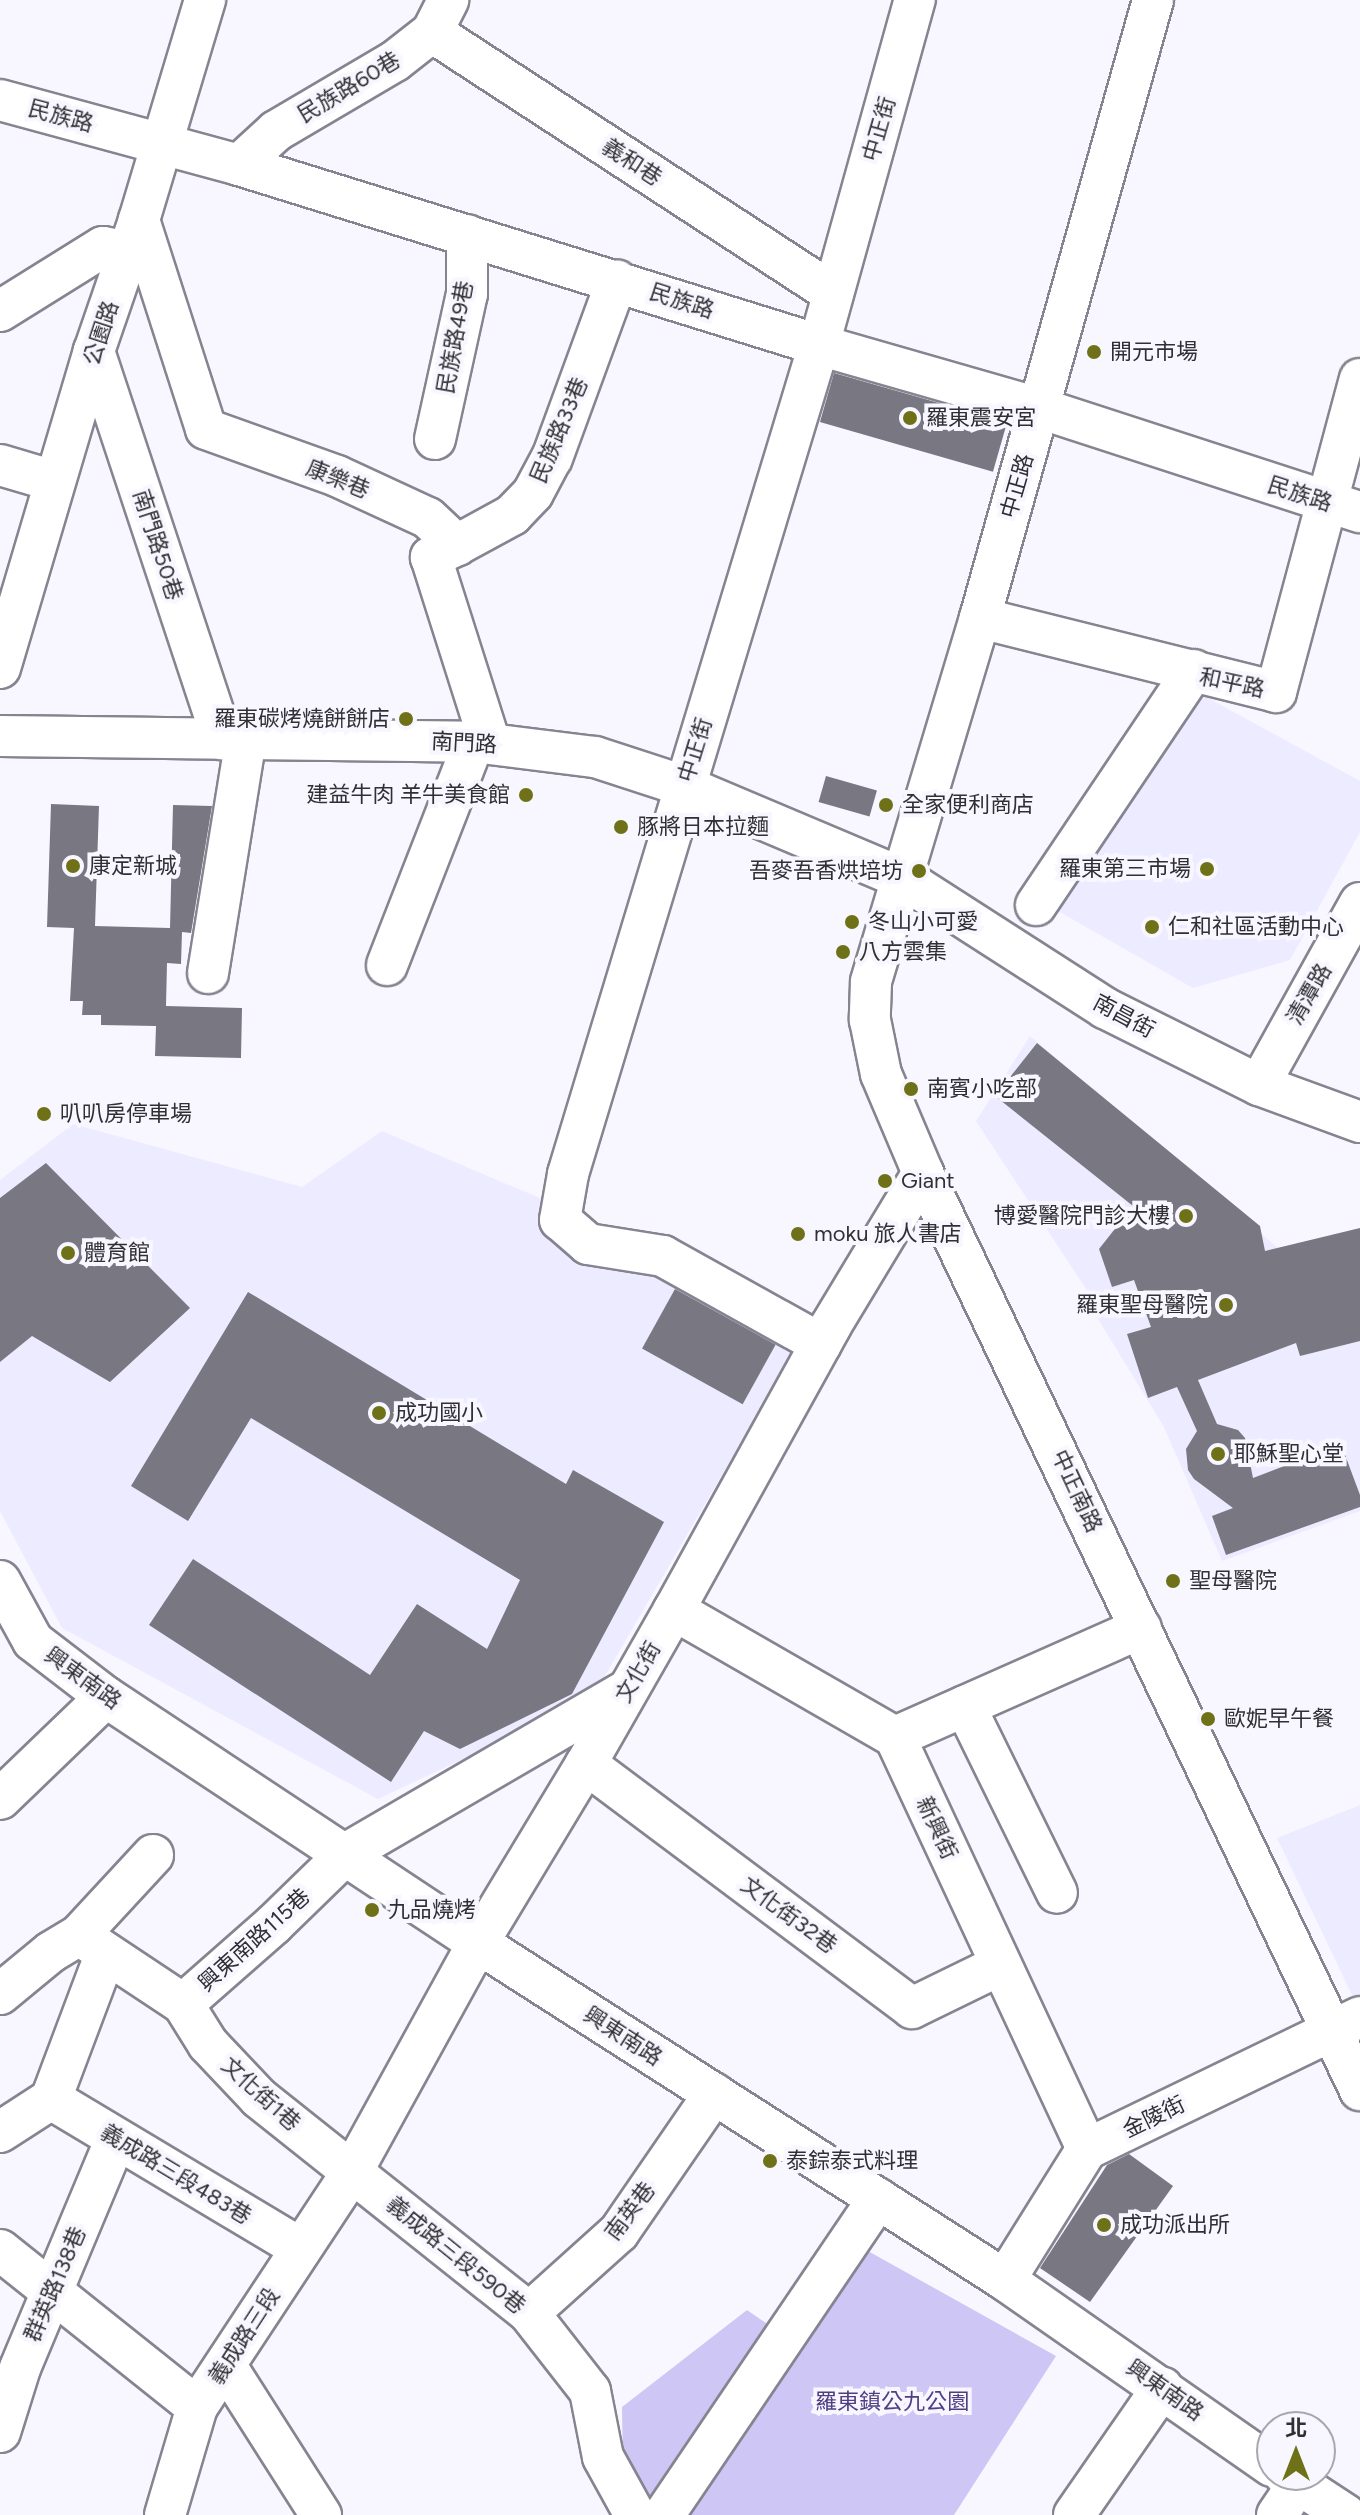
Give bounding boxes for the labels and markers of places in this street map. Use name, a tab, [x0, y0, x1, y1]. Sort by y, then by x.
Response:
place label: 開元市場	[1110, 339, 1198, 365]
marker: 開元市場	[1085, 343, 1103, 361]
place label: 羅東震安宮	[926, 405, 1036, 431]
marker: 羅東震安宮	[901, 409, 919, 427]
place label: 羅東碳烤燒餅餅店	[214, 706, 390, 732]
marker: 羅東碳烤燒餅餅店	[397, 710, 415, 728]
place label: 建益牛肉 羊牛美食館	[307, 782, 510, 808]
marker: 建益牛肉 羊牛美食館	[517, 786, 535, 804]
place label: 全家便利商店	[902, 792, 1034, 818]
marker: 全家便利商店	[877, 796, 895, 814]
place label: 豚將日本拉麵	[637, 814, 769, 840]
marker: 豚將日本拉麵	[612, 818, 630, 836]
place label: 康定新城	[89, 853, 177, 879]
place label: 羅東第三市場	[1059, 856, 1191, 882]
marker: 康定新城	[64, 857, 82, 875]
place label: 吾麥吾香烘培坊	[749, 858, 903, 884]
marker: 羅東第三市場	[1198, 860, 1216, 878]
marker: 吾麥吾香烘培坊	[910, 862, 928, 880]
place label: 冬山小可愛	[868, 909, 978, 935]
marker: 冬山小可愛	[843, 913, 861, 931]
place label: 仁和社區活動中心	[1168, 914, 1344, 940]
marker: 仁和社區活動中心	[1143, 918, 1161, 936]
place label: 八方雲集	[859, 939, 947, 965]
marker: 八方雲集	[834, 943, 852, 961]
place label: 南賓小吃部	[927, 1076, 1037, 1102]
marker: 南賓小吃部	[902, 1080, 920, 1098]
place label: 叭叭房停車場	[60, 1101, 192, 1127]
marker: 叭叭房停車場	[35, 1105, 53, 1123]
place label: Giant	[901, 1168, 955, 1194]
marker: Giant	[876, 1172, 894, 1190]
place label: 博愛醫院門診大樓	[994, 1203, 1170, 1229]
marker: 博愛醫院門診大樓	[1177, 1207, 1195, 1225]
place label: moku 旅人書店	[814, 1221, 962, 1247]
marker: moku 旅人書店	[789, 1225, 807, 1243]
place label: 體育館	[84, 1240, 150, 1266]
marker: 體育館	[59, 1244, 77, 1262]
place label: 羅東聖母醫院	[1076, 1292, 1208, 1318]
marker: 羅東聖母醫院	[1215, 1294, 1237, 1316]
place label: 成功國小	[395, 1400, 483, 1426]
marker: 成功國小	[370, 1404, 388, 1422]
place label: 耶穌聖心堂	[1234, 1441, 1344, 1467]
marker: 耶穌聖心堂	[1209, 1445, 1227, 1463]
place label: 聖母醫院	[1189, 1568, 1277, 1594]
marker: 聖母醫院	[1164, 1572, 1182, 1590]
place label: 歐妮早午餐	[1224, 1706, 1334, 1732]
marker: 歐妮早午餐	[1199, 1710, 1217, 1728]
place label: 九品燒烤	[388, 1897, 476, 1923]
marker: 九品燒烤	[363, 1901, 381, 1919]
place label: 泰錝泰式料理	[786, 2148, 918, 2174]
marker: 泰錝泰式料理	[761, 2152, 779, 2170]
place label: 成功派出所	[1120, 2212, 1230, 2238]
marker: 成功派出所	[1095, 2216, 1113, 2234]

